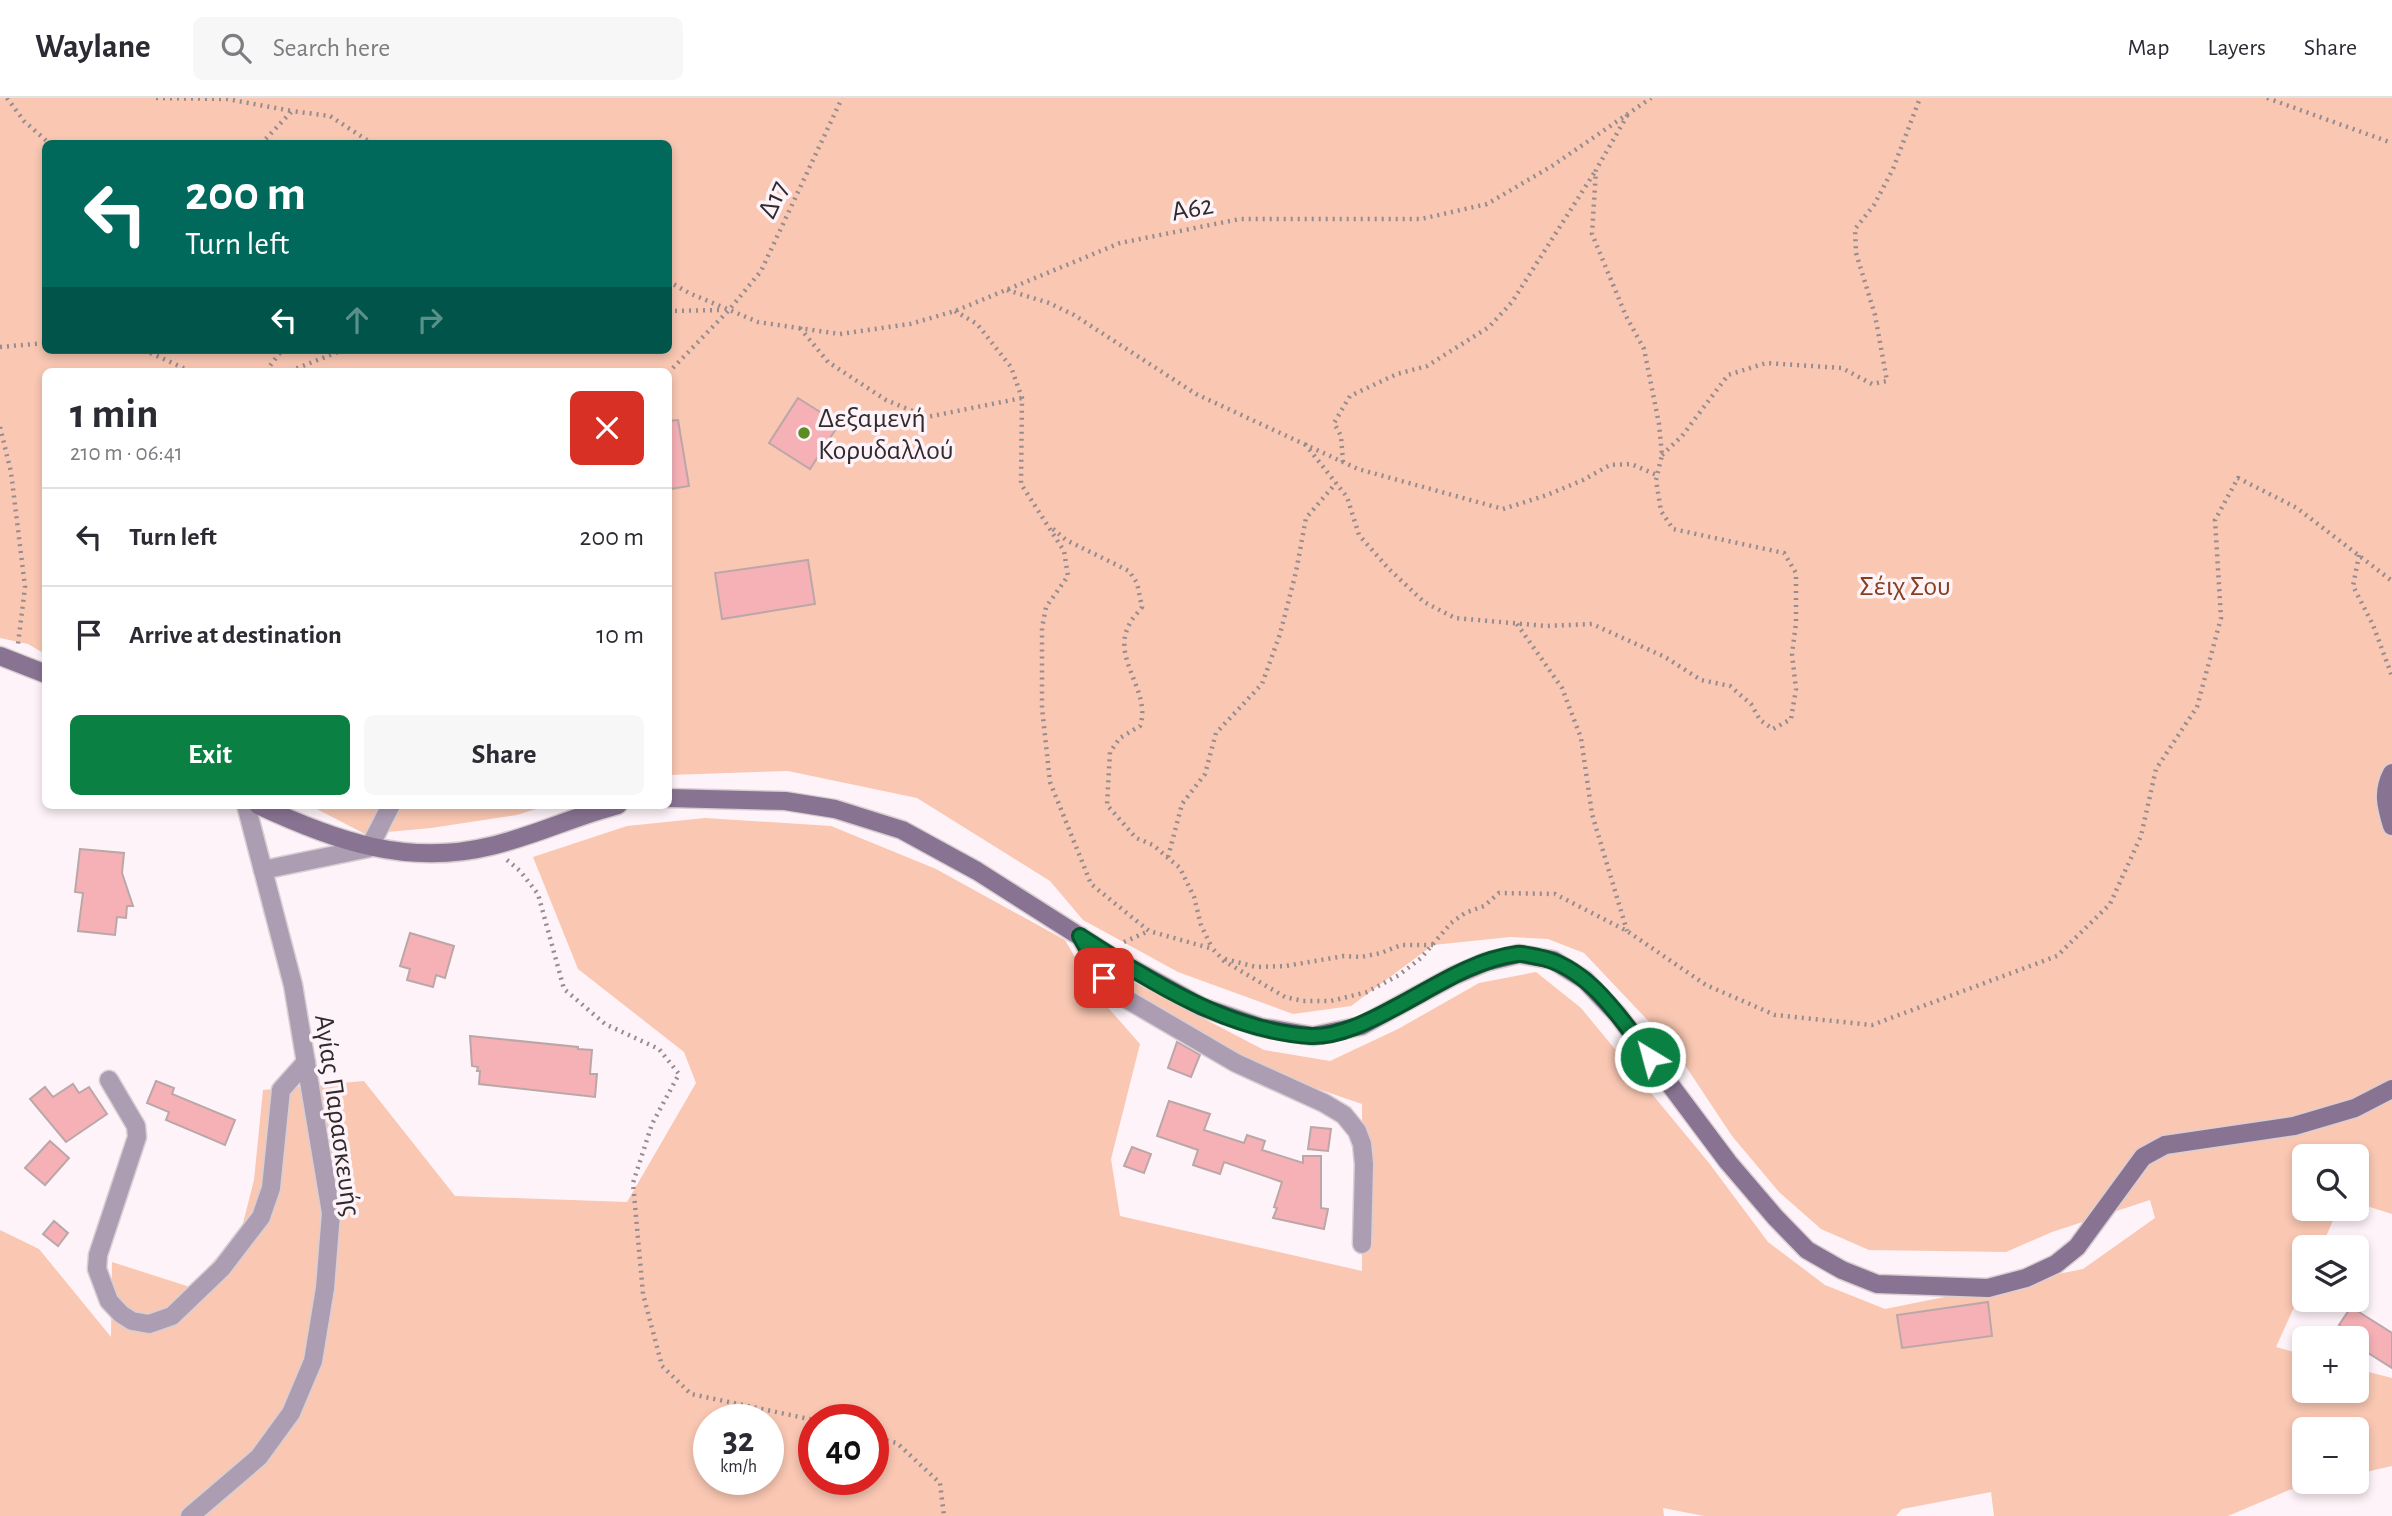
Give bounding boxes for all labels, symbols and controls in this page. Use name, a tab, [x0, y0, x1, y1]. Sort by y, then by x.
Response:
search box	[193, 17, 683, 80]
icon: search	[217, 29, 255, 67]
text: Waylane	[35, 31, 151, 64]
text: Search here	[273, 35, 390, 61]
text: Map	[2127, 36, 2169, 60]
text: Layers	[2207, 36, 2266, 60]
text: Share	[2304, 36, 2357, 60]
icon: left	[70, 168, 161, 259]
text: 200 m	[185, 170, 306, 219]
street label: Δ17	[753, 177, 794, 223]
street label: Α62	[1169, 191, 1216, 227]
text: Turn left	[185, 228, 289, 260]
icon: left	[265, 301, 303, 339]
icon: ahead	[338, 301, 376, 339]
icon: right	[411, 301, 449, 339]
button: close	[570, 391, 644, 465]
text: 1 min	[70, 393, 159, 435]
place label: Δεξαμενή Κορυδαλλού	[818, 405, 954, 465]
marker: Δεξαμενή Κορυδαλλού	[796, 425, 812, 441]
text: 210 m · 06:41	[70, 442, 183, 465]
icon: left	[70, 518, 108, 556]
text: Turn left	[129, 524, 217, 550]
text: 200 m	[580, 524, 644, 550]
park label: Σέιχ Σου	[1859, 573, 1951, 601]
icon: arrive	[70, 616, 108, 654]
text: Arrive at destination	[129, 622, 342, 648]
text: 10 m	[596, 622, 644, 648]
button: Exit	[70, 715, 350, 795]
button: Share	[364, 715, 644, 795]
pin	[1074, 948, 1134, 1008]
icon: arrive	[1085, 959, 1123, 997]
street label: Αγίας Παρασκευής	[309, 1013, 365, 1218]
position arrow	[1613, 1020, 1687, 1094]
map controls	[2292, 1144, 2369, 1494]
button: search	[2292, 1144, 2369, 1221]
button: layers	[2292, 1235, 2369, 1312]
button: +	[2292, 1326, 2369, 1403]
speed limit sign: 40	[798, 1404, 889, 1495]
button: −	[2292, 1417, 2369, 1494]
text: 32	[723, 1423, 754, 1458]
text: km/h	[720, 1458, 757, 1476]

